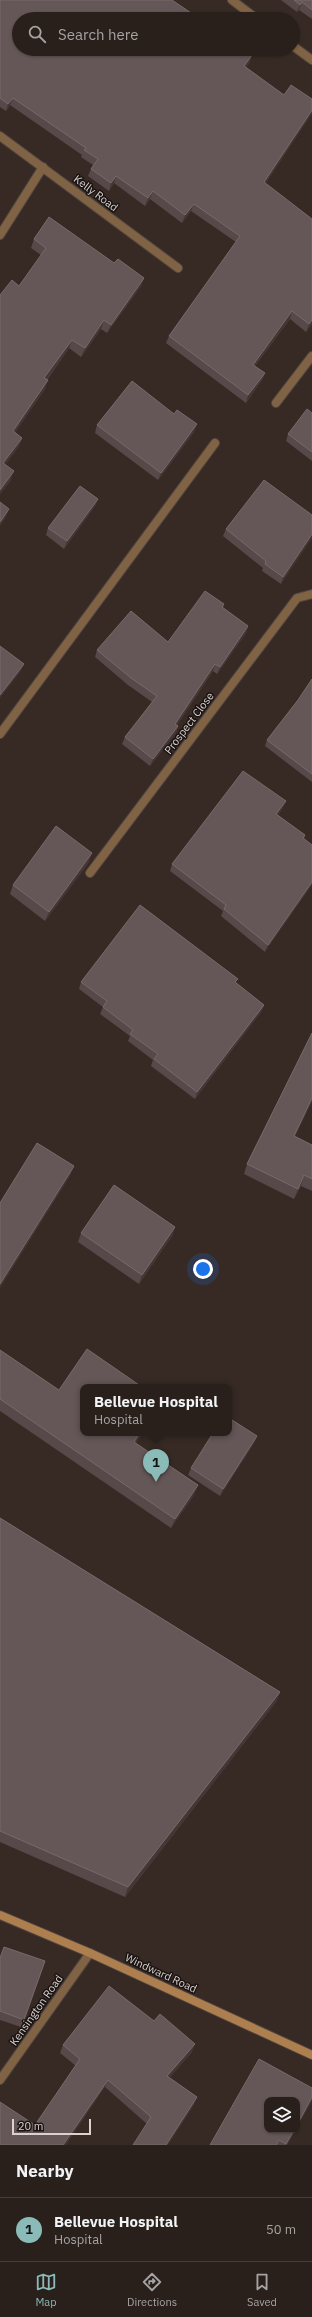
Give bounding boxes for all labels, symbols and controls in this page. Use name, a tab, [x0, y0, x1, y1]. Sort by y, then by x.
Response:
search box	[12, 12, 300, 56]
icon: search	[26, 23, 48, 45]
text: Search here	[58, 25, 138, 44]
street label: Kelly Road	[71, 172, 121, 214]
street label: Prospect Close	[161, 689, 217, 757]
your location	[193, 1259, 213, 1279]
popup	[80, 1384, 232, 1436]
text: Bellevue Hospital	[94, 1392, 218, 1411]
text: Hospital	[94, 1411, 143, 1428]
pin: 1	[143, 1449, 169, 1482]
street label: Windward Road	[123, 1950, 199, 1996]
street label: Kensington Road	[6, 1972, 66, 2048]
map controls	[264, 2097, 300, 2133]
button: layers	[264, 2097, 300, 2133]
scale bar	[12, 2117, 91, 2136]
text: 20 m	[18, 2119, 43, 2133]
text: Nearby	[16, 2160, 74, 2182]
text: Bellevue Hospital	[54, 2212, 178, 2231]
text: 1	[25, 2221, 33, 2238]
text: 50 m	[266, 2221, 296, 2238]
text: Hospital	[54, 2231, 103, 2248]
tab: Map	[35, 2271, 57, 2309]
tab: Directions	[127, 2271, 177, 2309]
tab: Saved	[247, 2271, 277, 2309]

